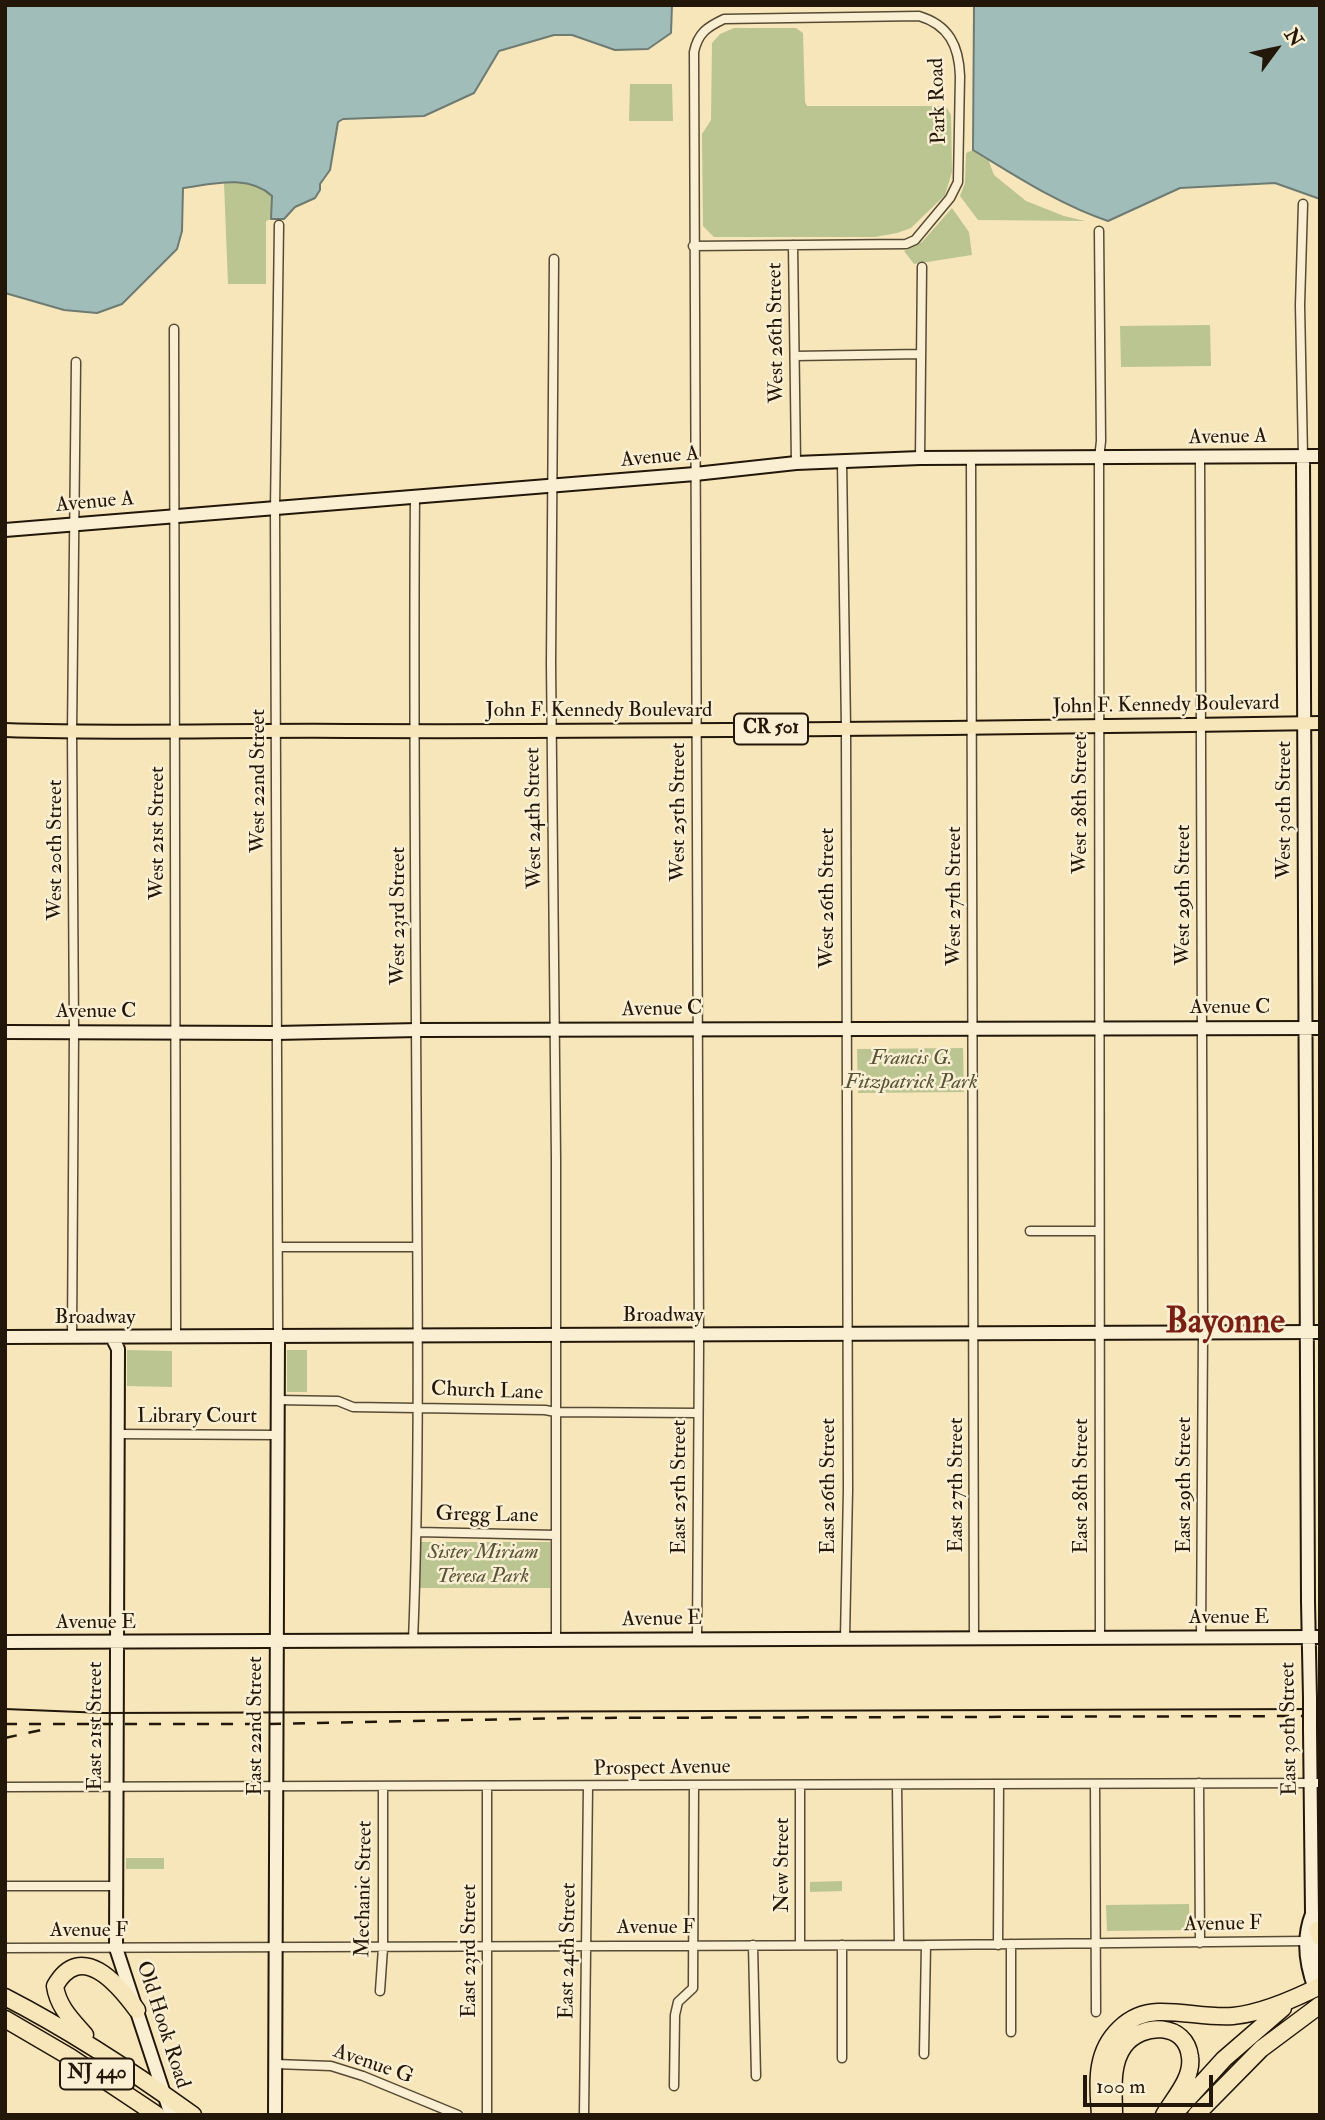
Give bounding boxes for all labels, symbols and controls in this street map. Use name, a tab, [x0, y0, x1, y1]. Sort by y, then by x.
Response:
north arrow	[1241, 14, 1311, 84]
text: N	[1279, 24, 1308, 51]
street label: Park Road	[925, 57, 953, 145]
street label: West 26th Street	[763, 262, 791, 404]
street label: Avenue A	[1189, 425, 1267, 451]
street label: Avenue A	[620, 442, 700, 474]
street label: Avenue A	[55, 487, 135, 519]
street label: John F. Kennedy Boulevard	[1052, 691, 1280, 721]
street label: John F. Kennedy Boulevard	[486, 698, 712, 724]
street label: West 22nd Street	[246, 709, 272, 853]
road number: CR 501	[734, 714, 808, 744]
street label: West 28th Street	[1068, 734, 1094, 874]
street label: West 30th Street	[1272, 741, 1298, 879]
street label: West 25th Street	[666, 742, 692, 882]
street label: West 24th Street	[521, 747, 549, 889]
street label: West 21st Street	[145, 766, 171, 900]
street label: West 20th Street	[43, 780, 69, 920]
street label: West 29th Street	[1171, 825, 1197, 965]
street label: West 27th Street	[942, 826, 968, 966]
street label: West 26th Street	[815, 828, 841, 968]
street label: West 23rd Street	[386, 847, 412, 985]
street label: Avenue C	[1190, 995, 1270, 1021]
street label: Avenue C	[621, 997, 703, 1023]
street label: Avenue C	[56, 999, 136, 1025]
park label: Francis G. Fitzpatrick Park	[844, 1046, 978, 1096]
street label: Broadway	[623, 1303, 703, 1329]
district label: Bayonne	[1165, 1303, 1285, 1345]
street label: Broadway	[55, 1305, 135, 1331]
street label: Church Lane	[430, 1377, 544, 1407]
street label: Library Court	[137, 1404, 257, 1430]
street label: East 27th Street	[944, 1417, 970, 1553]
street label: East 29th Street	[1172, 1417, 1198, 1553]
street label: East 26th Street	[816, 1418, 842, 1554]
street label: East 28th Street	[1069, 1418, 1095, 1554]
street label: East 25th Street	[667, 1420, 693, 1554]
street label: Gregg Lane	[435, 1503, 539, 1529]
park label: Sister Miriam Teresa Park	[427, 1540, 539, 1590]
street label: Avenue E	[1189, 1605, 1269, 1631]
street label: Avenue E	[622, 1607, 702, 1633]
street label: Avenue E	[56, 1610, 136, 1636]
street label: East 22nd Street	[243, 1656, 269, 1796]
street label: East 21st Street	[83, 1661, 109, 1791]
street label: East 30th Street	[1276, 1662, 1304, 1796]
street label: Prospect Avenue	[593, 1755, 731, 1783]
street label: New Street	[770, 1817, 796, 1913]
street label: Mechanic Street	[351, 1820, 379, 1958]
street label: East 24th Street	[555, 1882, 583, 2020]
street label: East 23rd Street	[457, 1884, 483, 2018]
street label: Avenue F	[1184, 1912, 1262, 1938]
street label: Avenue F	[617, 1915, 695, 1941]
street label: Avenue F	[50, 1918, 128, 1944]
street label: Old Hook Road	[130, 1958, 194, 2092]
street label: Avenue G	[330, 2040, 416, 2090]
road number: NJ 440	[60, 2058, 134, 2090]
scale bar	[1087, 2060, 1216, 2104]
text: 100 m	[1096, 2073, 1146, 2100]

